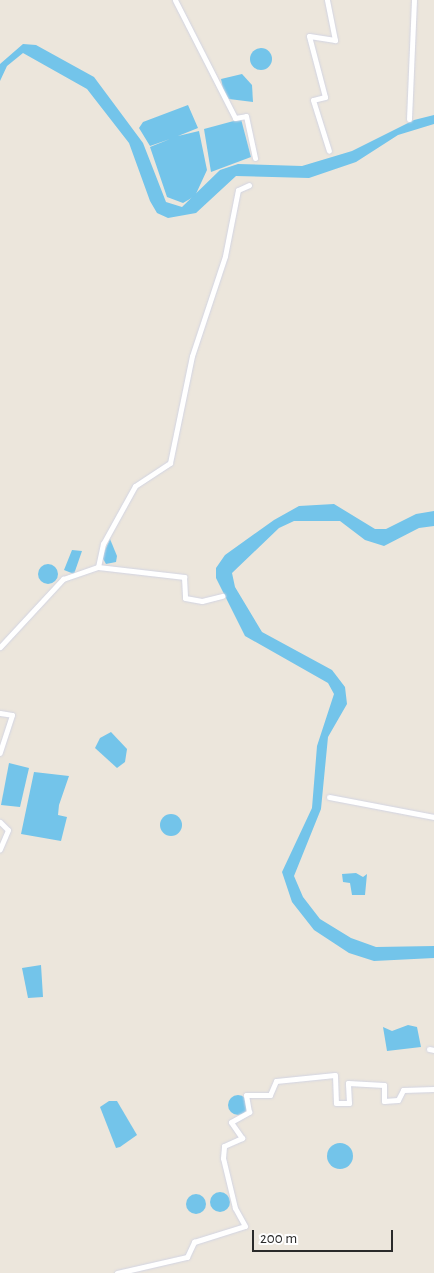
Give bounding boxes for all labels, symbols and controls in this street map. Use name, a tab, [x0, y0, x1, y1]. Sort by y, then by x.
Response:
scale bar	[254, 1220, 395, 1252]
text: 200 m	[260, 1231, 297, 1246]

